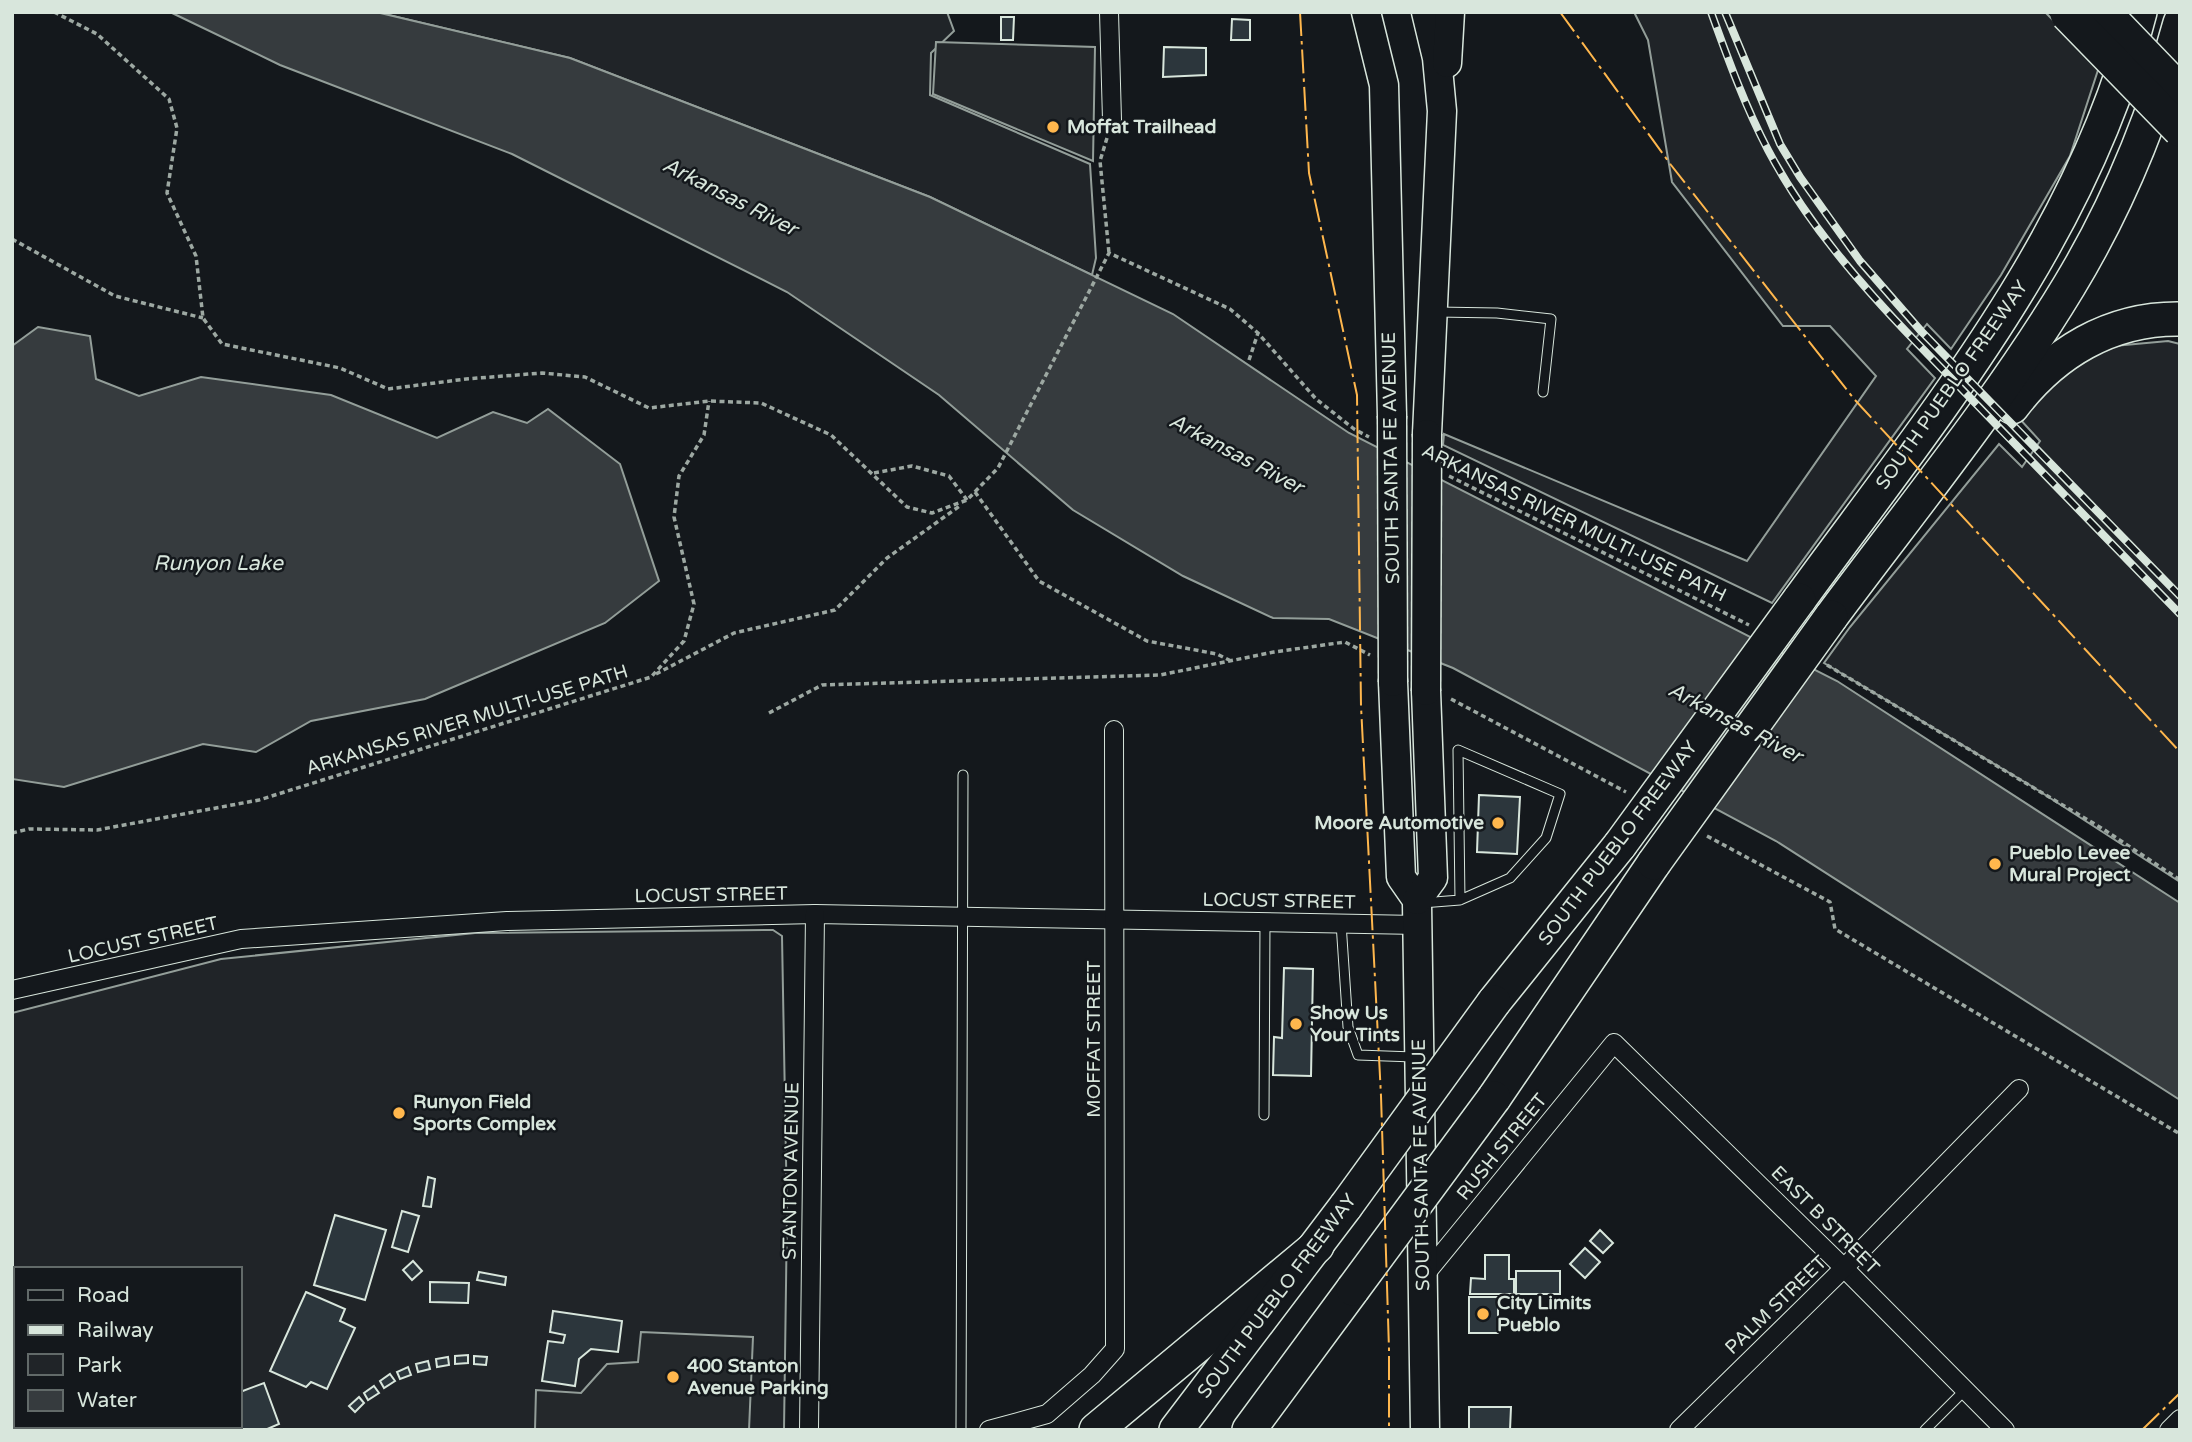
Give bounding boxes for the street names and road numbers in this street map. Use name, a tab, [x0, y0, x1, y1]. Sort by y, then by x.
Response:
street label: SOUTH PUEBLO FREEWAY	[1871, 276, 2033, 494]
street label: SOUTH SANTA FE AVENUE	[1378, 332, 1404, 584]
street label: ARKANSAS RIVER MULTI-USE PATH	[1418, 439, 1730, 607]
street label: ARKANSAS RIVER MULTI-USE PATH	[303, 660, 631, 780]
street label: SOUTH PUEBLO FREEWAY	[1534, 737, 1702, 949]
street label: LOCUST STREET	[634, 883, 788, 907]
street label: LOCUST STREET	[1202, 889, 1356, 913]
street label: LOCUST STREET	[66, 912, 221, 968]
street label: MOFFAT STREET	[1083, 960, 1105, 1118]
street label: SOUTH SANTA FE AVENUE	[1408, 1039, 1434, 1291]
street label: STANTON AVENUE	[778, 1082, 804, 1260]
street label: RUSH STREET	[1452, 1089, 1552, 1205]
street label: EAST B STREET	[1766, 1161, 1884, 1279]
street label: SOUTH PUEBLO FREEWAY	[1193, 1190, 1361, 1402]
street label: PALM STREET	[1721, 1251, 1832, 1359]

